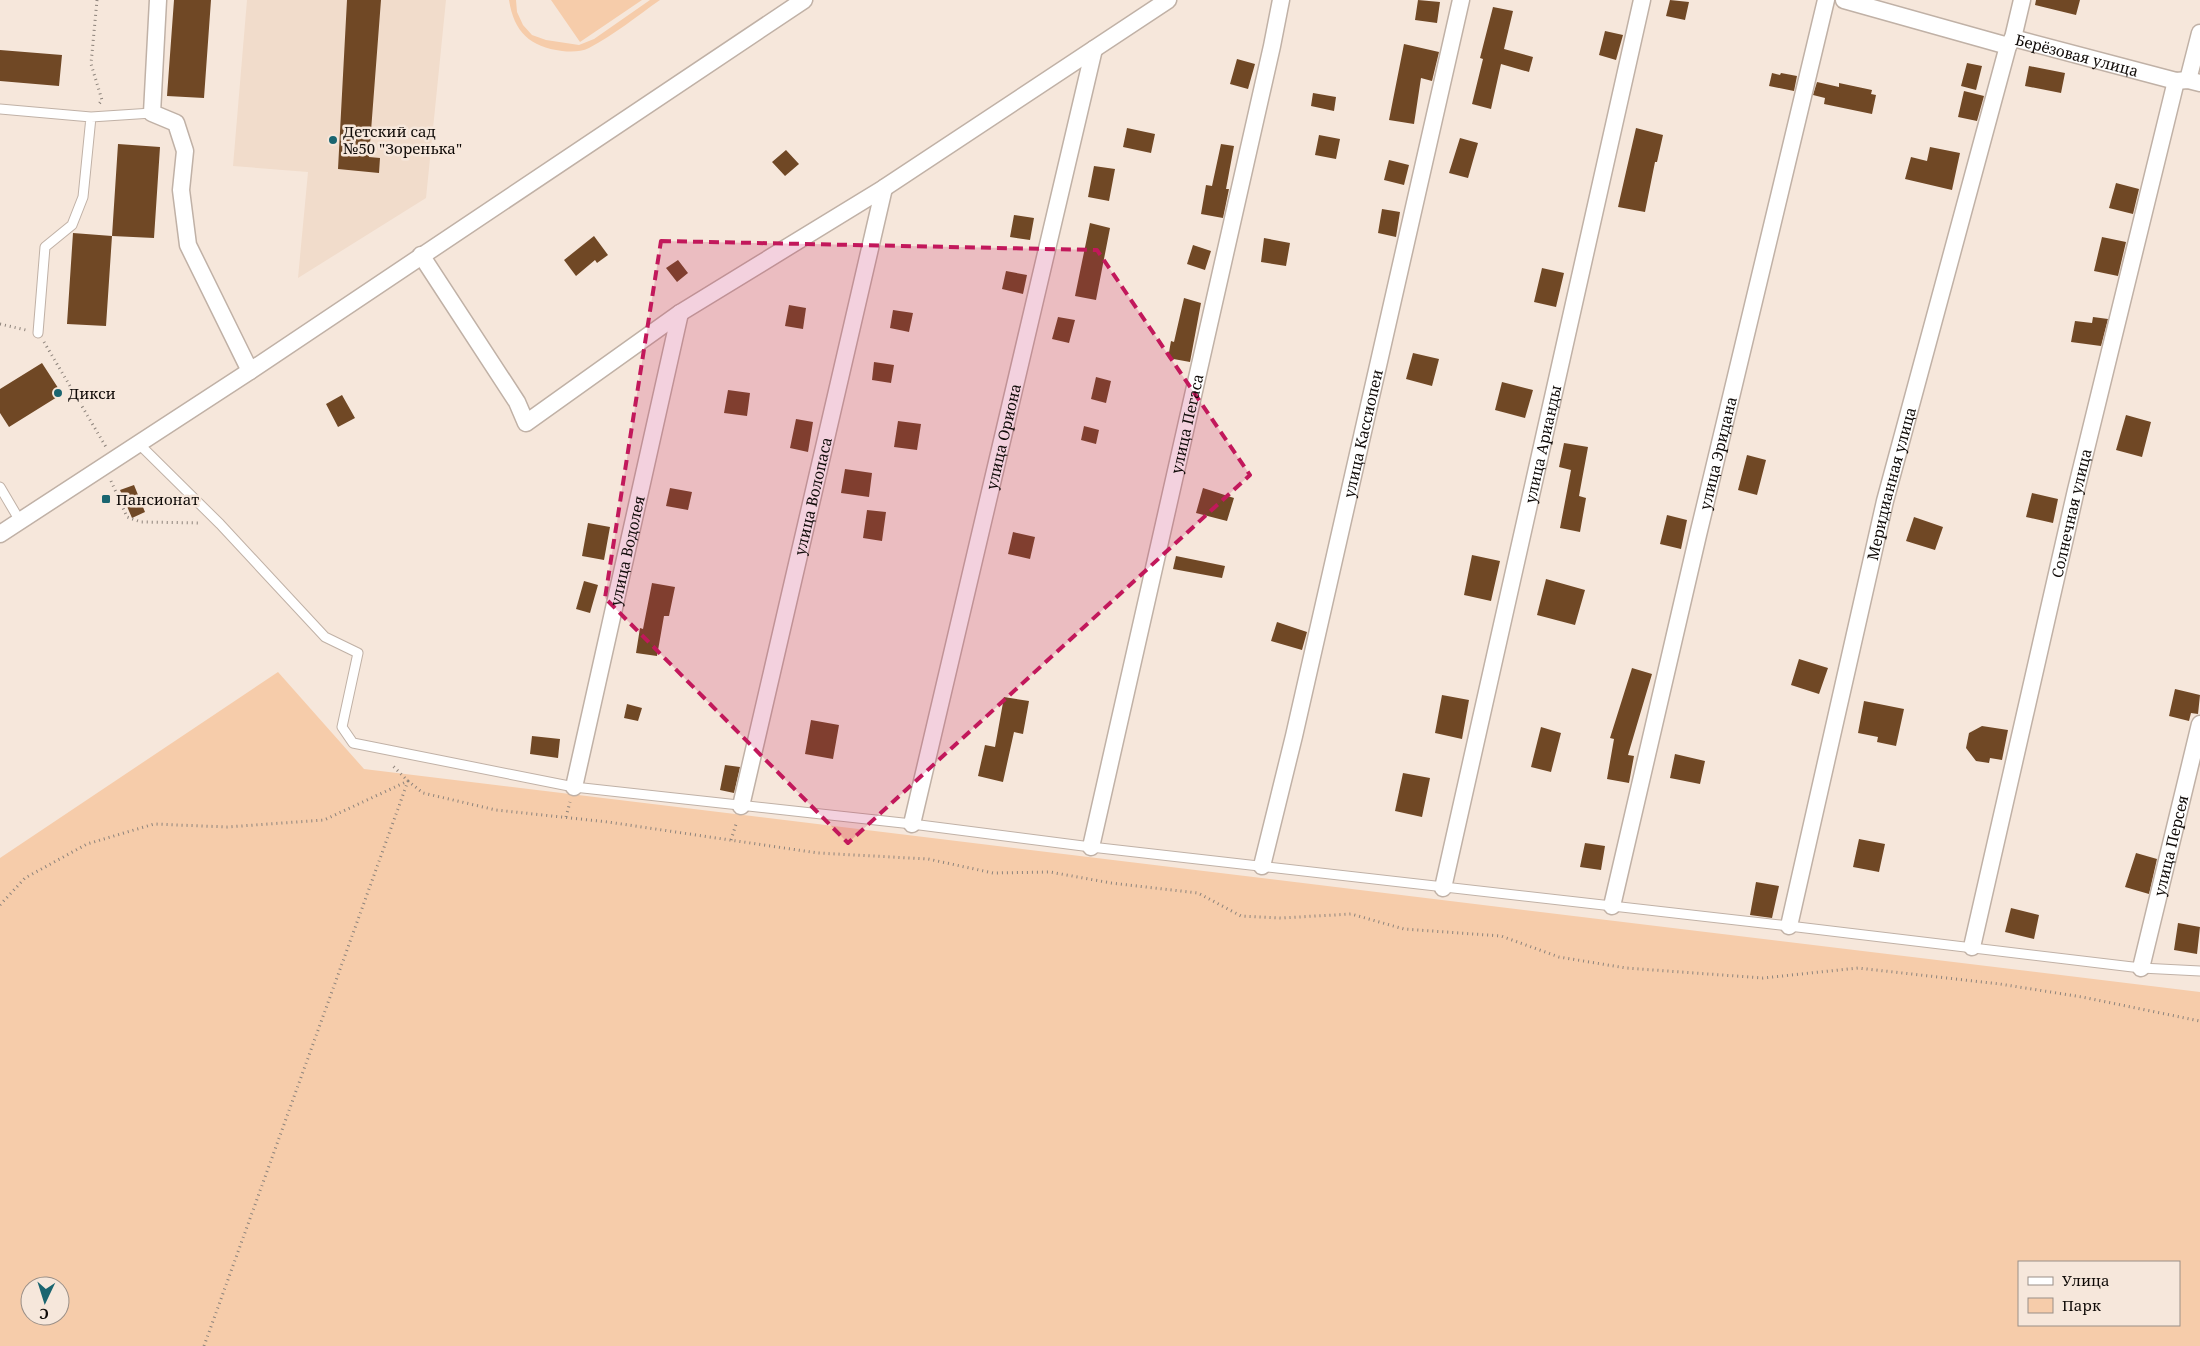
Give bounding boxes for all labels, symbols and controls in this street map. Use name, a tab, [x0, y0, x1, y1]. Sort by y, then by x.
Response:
street label: Берёзовая улица	[2013, 29, 2141, 81]
place label: Детский сад №50 "Зоренька"	[343, 121, 462, 158]
marker: Детский сад №50 "Зоренька"	[327, 134, 339, 146]
street label: улица Кассиопеи	[1338, 367, 1387, 500]
street label: улица Пегаса	[1166, 372, 1208, 476]
street label: улица Ориона	[981, 382, 1025, 492]
place label: Дикси	[68, 383, 116, 403]
street label: улица Арианды	[1520, 383, 1565, 505]
marker: Дикси	[52, 387, 64, 399]
street label: улица Эридана	[1694, 394, 1741, 512]
street label: Меридианная улица	[1862, 405, 1920, 562]
street label: улица Волопаса	[789, 435, 836, 557]
street label: Солнечная улица	[2046, 446, 2096, 580]
place label: Пансионат	[116, 489, 199, 509]
marker: Пансионат	[100, 493, 112, 505]
street label: улица Водолея	[605, 494, 649, 608]
street label: улица Персея	[2149, 793, 2193, 898]
legend	[2018, 1261, 2180, 1326]
text: Улица	[2062, 1270, 2110, 1290]
north arrow	[20, 1276, 70, 1326]
text: Парк	[2062, 1295, 2101, 1315]
text: С	[39, 1305, 49, 1324]

